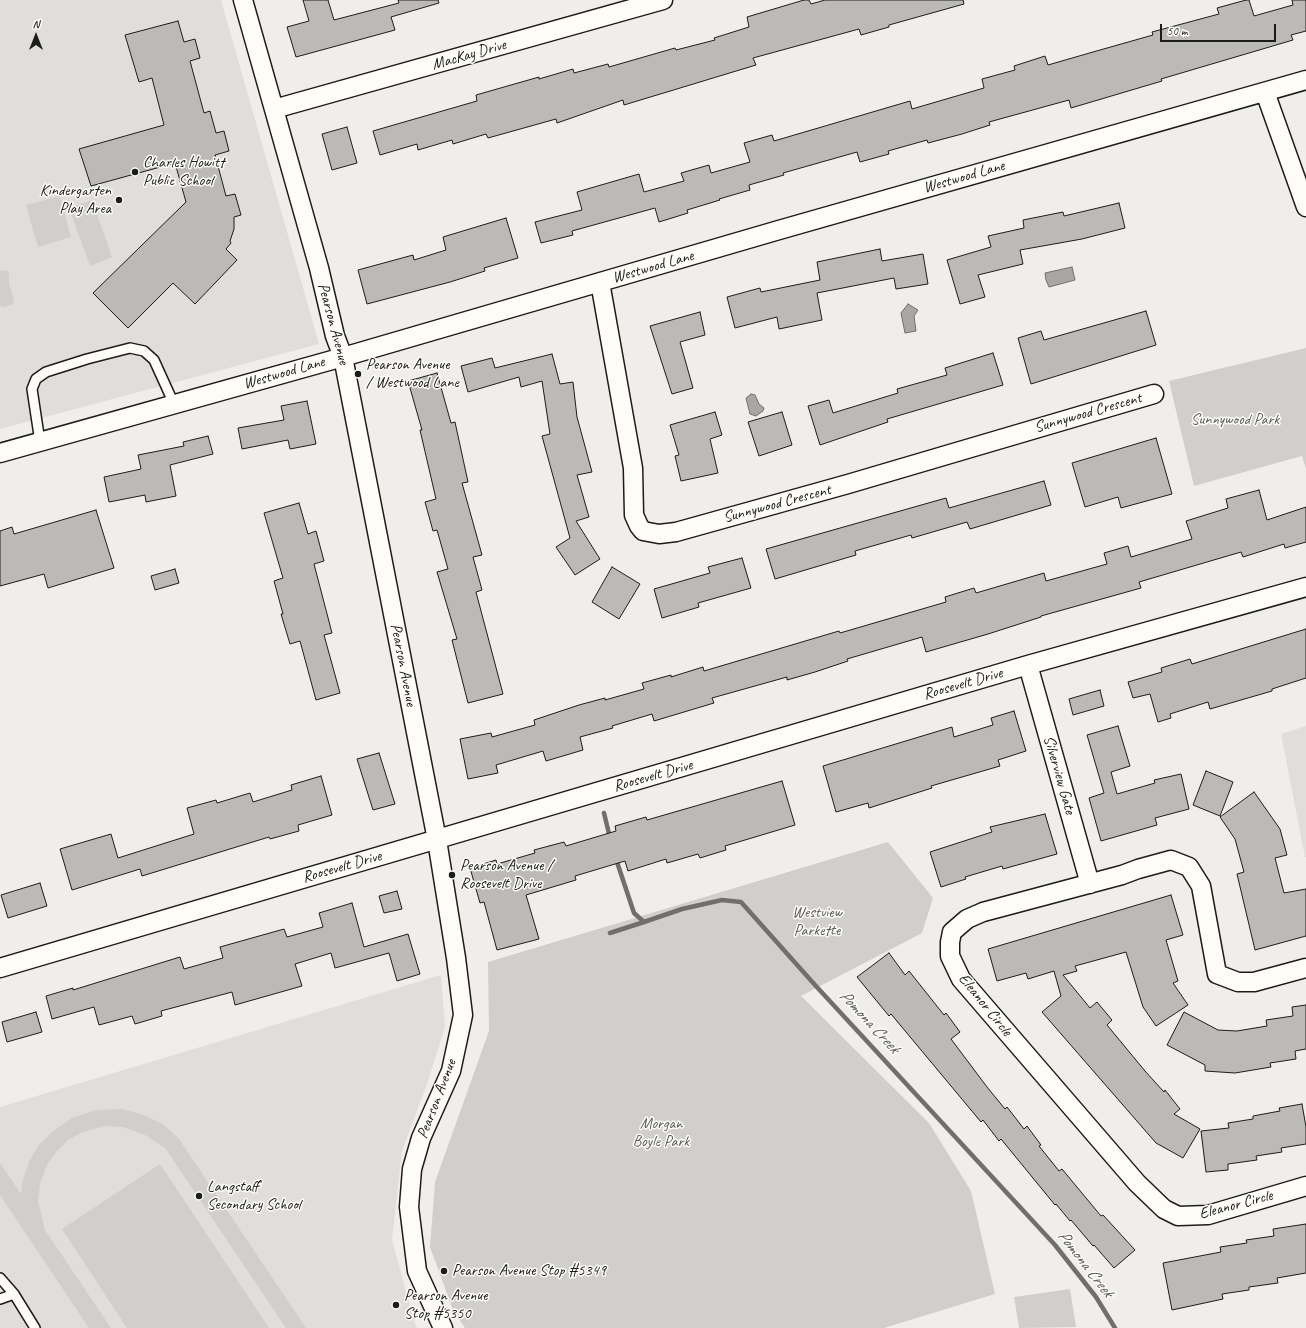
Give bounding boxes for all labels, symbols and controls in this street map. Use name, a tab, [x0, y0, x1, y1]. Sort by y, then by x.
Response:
north arrow	[16, 16, 56, 56]
scale bar	[1162, 16, 1278, 42]
text: N	[33, 17, 39, 31]
text: 50 m	[1167, 23, 1187, 39]
street label: MacKay Drive	[430, 35, 508, 75]
place label: Charles Howitt Public School	[143, 153, 224, 191]
street label: Westwood Lane	[921, 156, 1007, 198]
marker: Charles Howitt Public School	[130, 167, 140, 177]
place label: Kindergarten Play Area	[40, 181, 111, 219]
marker: Kindergarten Play Area	[114, 195, 124, 205]
street label: Westwood Lane	[610, 246, 696, 288]
street label: Pearson Avenue	[313, 281, 353, 367]
street label: Westwood Lane	[241, 352, 327, 394]
place label: Pearson Avenue / Westwood Lane	[366, 355, 459, 393]
marker: Pearson Avenue / Westwood Lane	[353, 369, 363, 379]
street label: Sunnywood Crescent	[1032, 389, 1144, 437]
park label: Sunnywood Park	[1191, 410, 1279, 430]
street label: Sunnywood Crescent	[721, 480, 833, 528]
street label: Pearson Avenue	[386, 622, 420, 708]
street label: Roosevelt Drive	[921, 664, 1005, 704]
street label: Silverview Gate	[1039, 733, 1079, 817]
street label: Roosevelt Drive	[611, 756, 695, 796]
street label: Roosevelt Drive	[300, 847, 384, 887]
place label: Pearson Avenue / Roosevelt Drive	[460, 856, 553, 894]
marker: Pearson Avenue / Roosevelt Drive	[447, 870, 457, 880]
park label: Westview Parkette	[792, 903, 842, 941]
street label: Eleanor Circle	[954, 970, 1016, 1040]
water label: Pomona Creek	[835, 986, 903, 1058]
street label: Pearson Avenue	[413, 1057, 461, 1141]
park label: Morgan Boyle Park	[633, 1114, 689, 1152]
place label: Langstaff Secondary School	[207, 1177, 301, 1215]
street label: Eleanor Circle	[1197, 1186, 1275, 1224]
marker: Langstaff Secondary School	[194, 1191, 204, 1201]
water label: Pomona Creek	[1053, 1227, 1117, 1301]
place label: Pearson Avenue Stop #5349	[452, 1261, 606, 1281]
marker: Pearson Avenue Stop #5349	[439, 1266, 449, 1276]
place label: Pearson Avenue Stop #5350	[404, 1286, 487, 1324]
marker: Pearson Avenue Stop #5350	[391, 1300, 401, 1310]

